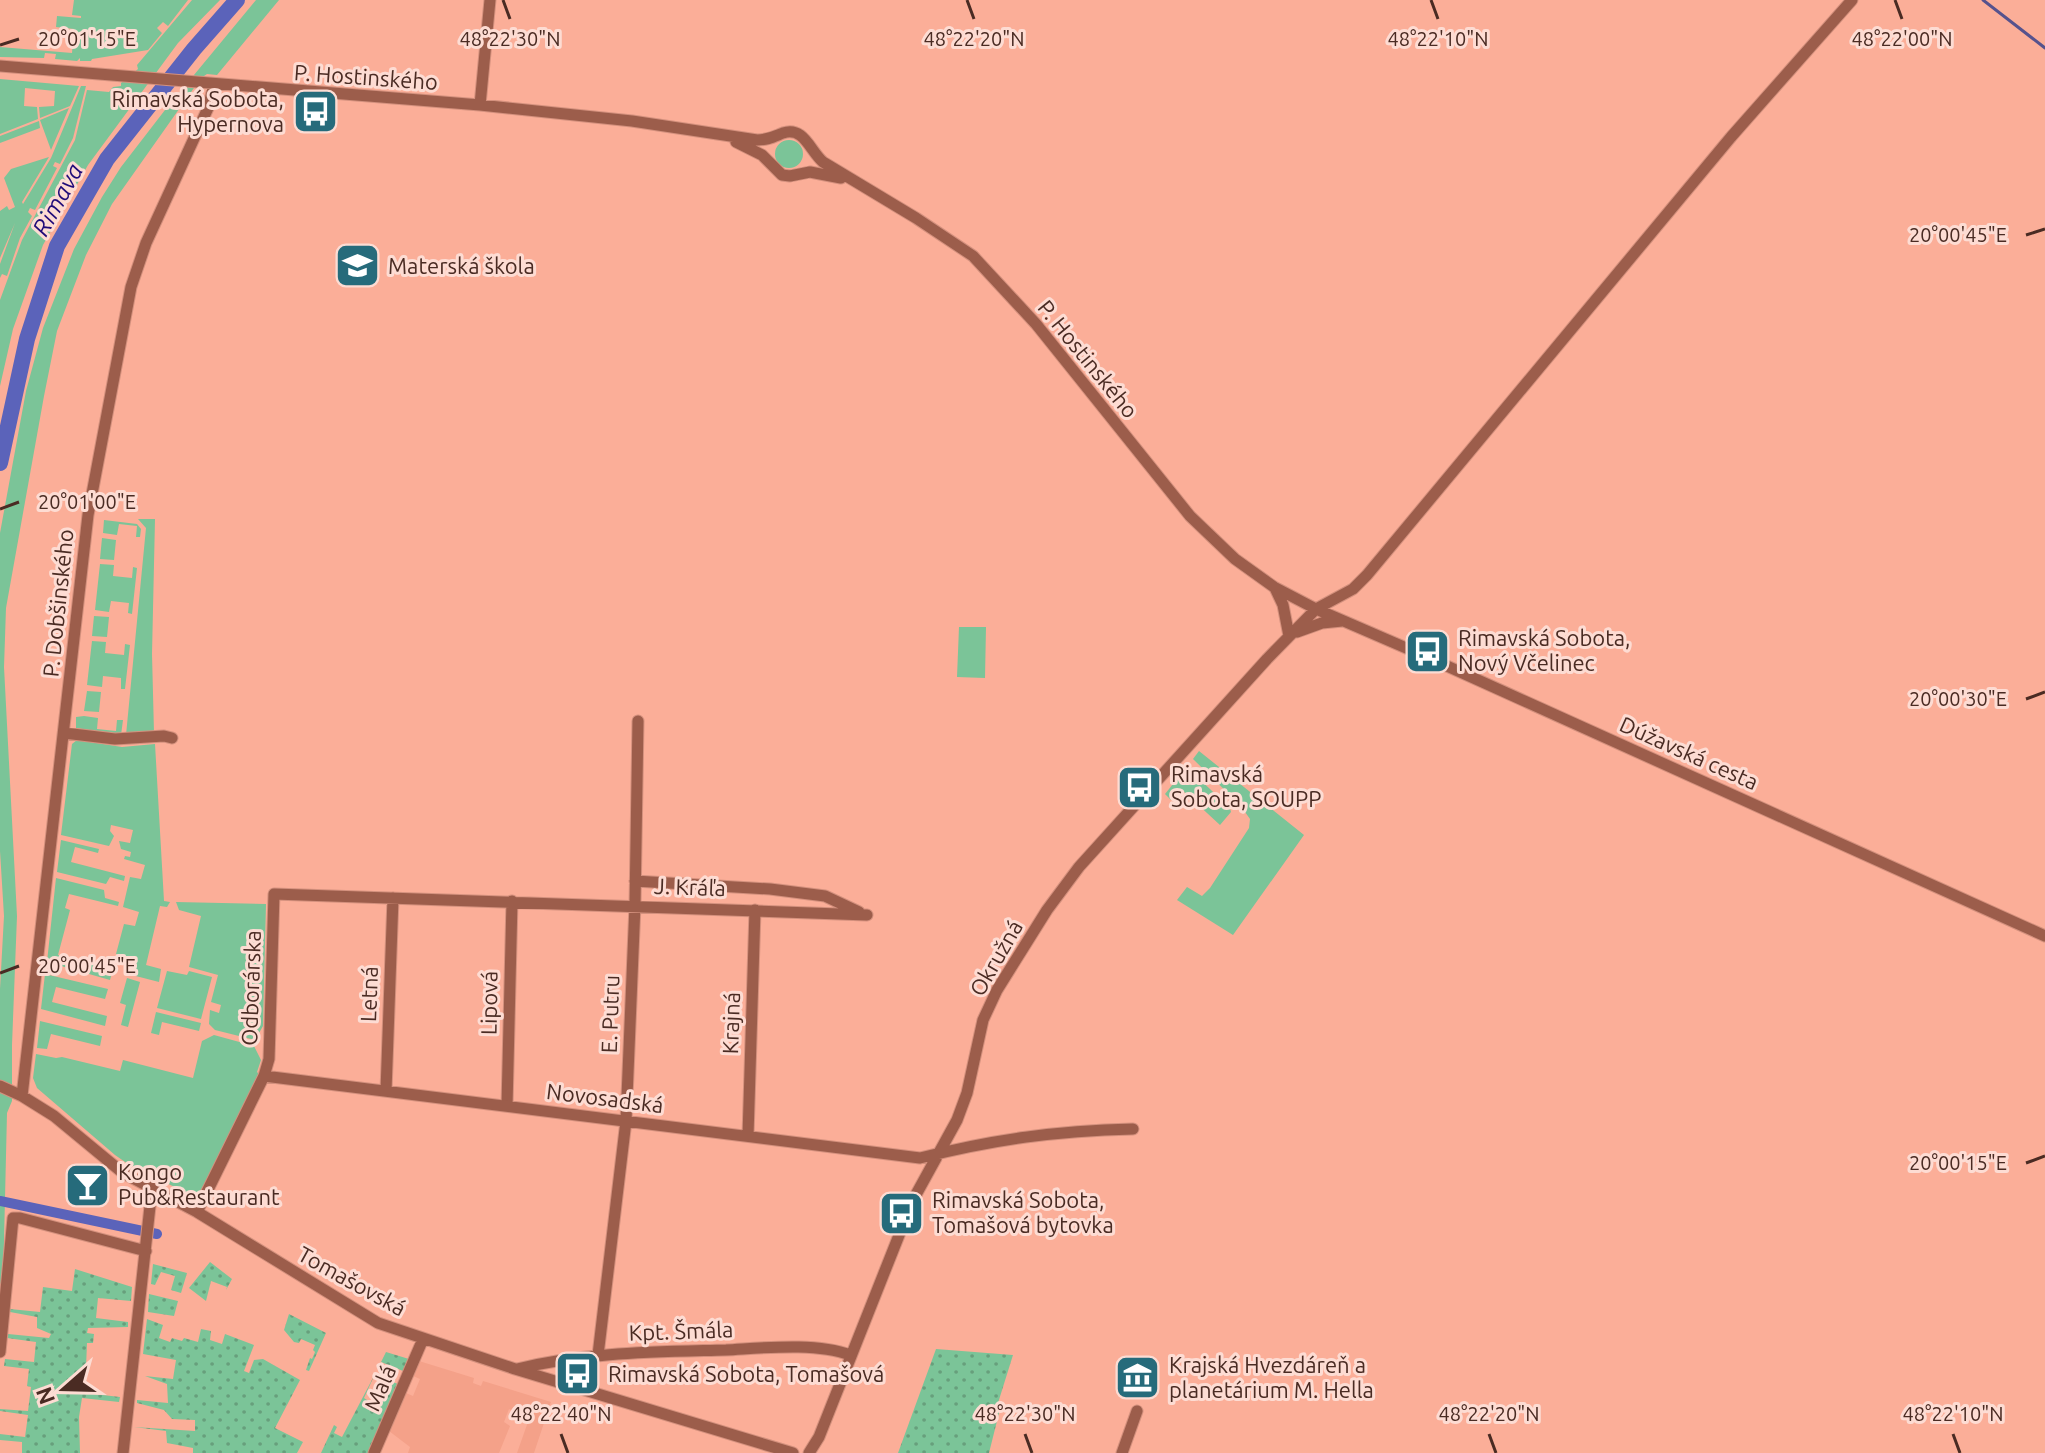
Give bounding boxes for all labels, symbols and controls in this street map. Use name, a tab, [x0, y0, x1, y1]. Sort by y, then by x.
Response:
text: 20°01'15"E	[38, 27, 136, 50]
text: 48°22'30"N	[459, 27, 561, 50]
text: 48°22'20"N	[923, 27, 1025, 50]
text: 48°22'10"N	[1387, 27, 1489, 50]
text: 48°22'00"N	[1851, 27, 1953, 50]
street label: P. Hostinského	[293, 59, 439, 94]
place label: Rimavská Sobota, Hypernova	[111, 86, 284, 136]
bus stop icon: Rimavská Sobota, Hypernova	[291, 88, 339, 136]
water label: Rimava	[27, 159, 88, 240]
text: 20°00'45"E	[1909, 223, 2007, 246]
school or university icon: Materská škola	[333, 242, 381, 290]
place label: Materská škola	[388, 253, 535, 278]
street label: P. Hostinského	[1033, 295, 1143, 423]
text: 20°01'00"E	[38, 490, 136, 513]
street label: P. Dobšinského	[37, 528, 78, 678]
place label: Rimavská Sobota, Nový Včelinec	[1458, 625, 1631, 675]
bus stop icon: Rimavská Sobota, Nový Včelinec	[1403, 627, 1451, 675]
text: 20°00'30"E	[1909, 687, 2007, 710]
street label: Dúžavská cesta	[1616, 711, 1762, 794]
place label: Rimavská Sobota, SOUPP	[1171, 761, 1321, 811]
bus stop icon: Rimavská Sobota, SOUPP	[1116, 763, 1164, 811]
street label: J. Kráľa	[654, 873, 726, 900]
street label: Okružná	[964, 916, 1027, 1000]
street label: Odborárska	[236, 930, 265, 1046]
text: 20°00'45"E	[38, 954, 136, 977]
street label: Letná	[355, 966, 382, 1022]
street label: Lipová	[475, 971, 502, 1035]
street label: E. Putru	[596, 974, 623, 1054]
street label: Krajná	[717, 991, 744, 1055]
street label: Novosadská	[545, 1078, 665, 1117]
text: 20°00'15"E	[1909, 1151, 2007, 1174]
place label: Kongo Pub&Restaurant	[118, 1159, 280, 1209]
bar icon: Kongo Pub&Restaurant	[63, 1161, 111, 1209]
place label: Rimavská Sobota, Tomašová bytovka	[932, 1187, 1114, 1237]
bus stop icon: Rimavská Sobota, Tomašová bytovka	[877, 1189, 925, 1237]
street label: Tomašovská	[294, 1241, 411, 1320]
street label: Kpt. Šmála	[628, 1316, 734, 1345]
north arrow	[24, 1349, 104, 1429]
bus stop icon: Rimavská Sobota, Tomašová	[553, 1350, 601, 1398]
place label: Krajská Hvezdáreň a planetárium M. Hella	[1169, 1352, 1374, 1402]
museum icon: Krajská Hvezdáreň a planetárium M. Hella	[1114, 1354, 1162, 1402]
street label: Malá	[359, 1361, 400, 1415]
place label: Rimavská Sobota, Tomašová	[608, 1361, 884, 1386]
text: N	[30, 1384, 59, 1408]
text: 48°22'40"N	[510, 1402, 612, 1425]
text: 48°22'30"N	[974, 1402, 1076, 1425]
text: 48°22'20"N	[1438, 1402, 1540, 1425]
text: 48°22'10"N	[1902, 1402, 2004, 1425]

